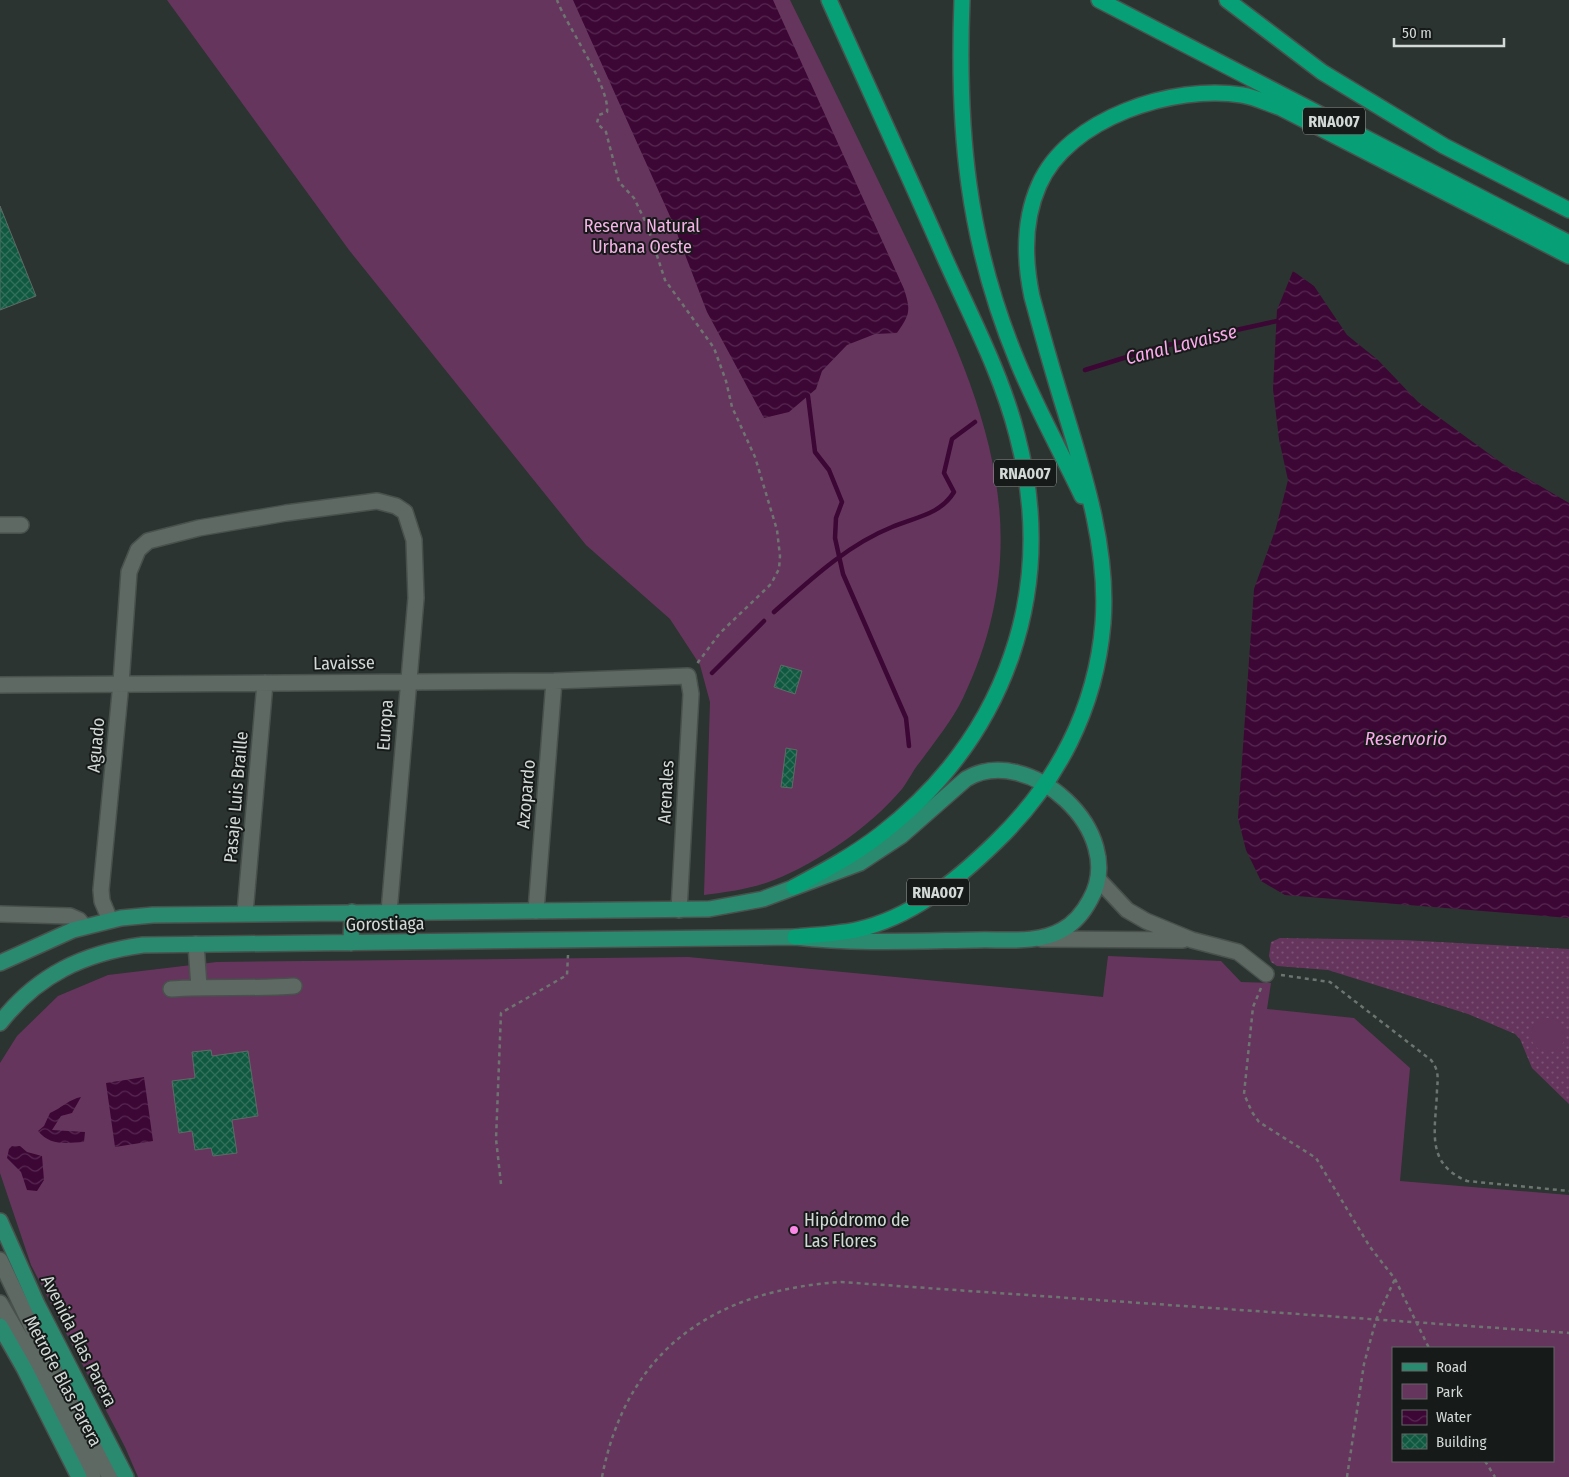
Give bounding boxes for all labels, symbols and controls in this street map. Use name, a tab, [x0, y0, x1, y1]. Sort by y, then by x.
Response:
scale bar	[1394, 15, 1504, 47]
text: 50 m	[1402, 24, 1432, 42]
road number: RNA007	[1303, 108, 1365, 134]
park label: Reserva Natural Urbana Oeste	[584, 215, 700, 258]
water label: Canal Lavaisse	[1123, 320, 1239, 369]
road number: RNA007	[994, 459, 1056, 486]
street label: Lavaisse	[313, 651, 375, 675]
street label: Europa	[372, 699, 398, 751]
street label: Aguado	[83, 717, 109, 773]
water label: Reservorio	[1365, 727, 1447, 750]
street label: Pasaje Luis Braille	[219, 730, 253, 864]
street label: Azopardo	[512, 759, 540, 829]
street label: Arenales	[653, 759, 679, 824]
road number: RNA007	[907, 879, 969, 906]
street label: Gorostiaga	[345, 912, 425, 936]
place label: Hipódromo de Las Flores	[804, 1209, 910, 1252]
marker: Hipódromo de Las Flores	[788, 1224, 800, 1236]
street label: Avenida Blas Parera	[36, 1272, 122, 1411]
street label: MetroFe Blas Parera	[19, 1312, 107, 1450]
legend	[1392, 1347, 1554, 1462]
text: Road	[1436, 1358, 1467, 1376]
text: Park	[1436, 1383, 1463, 1401]
text: Water	[1436, 1408, 1472, 1426]
text: Building	[1436, 1433, 1487, 1451]

